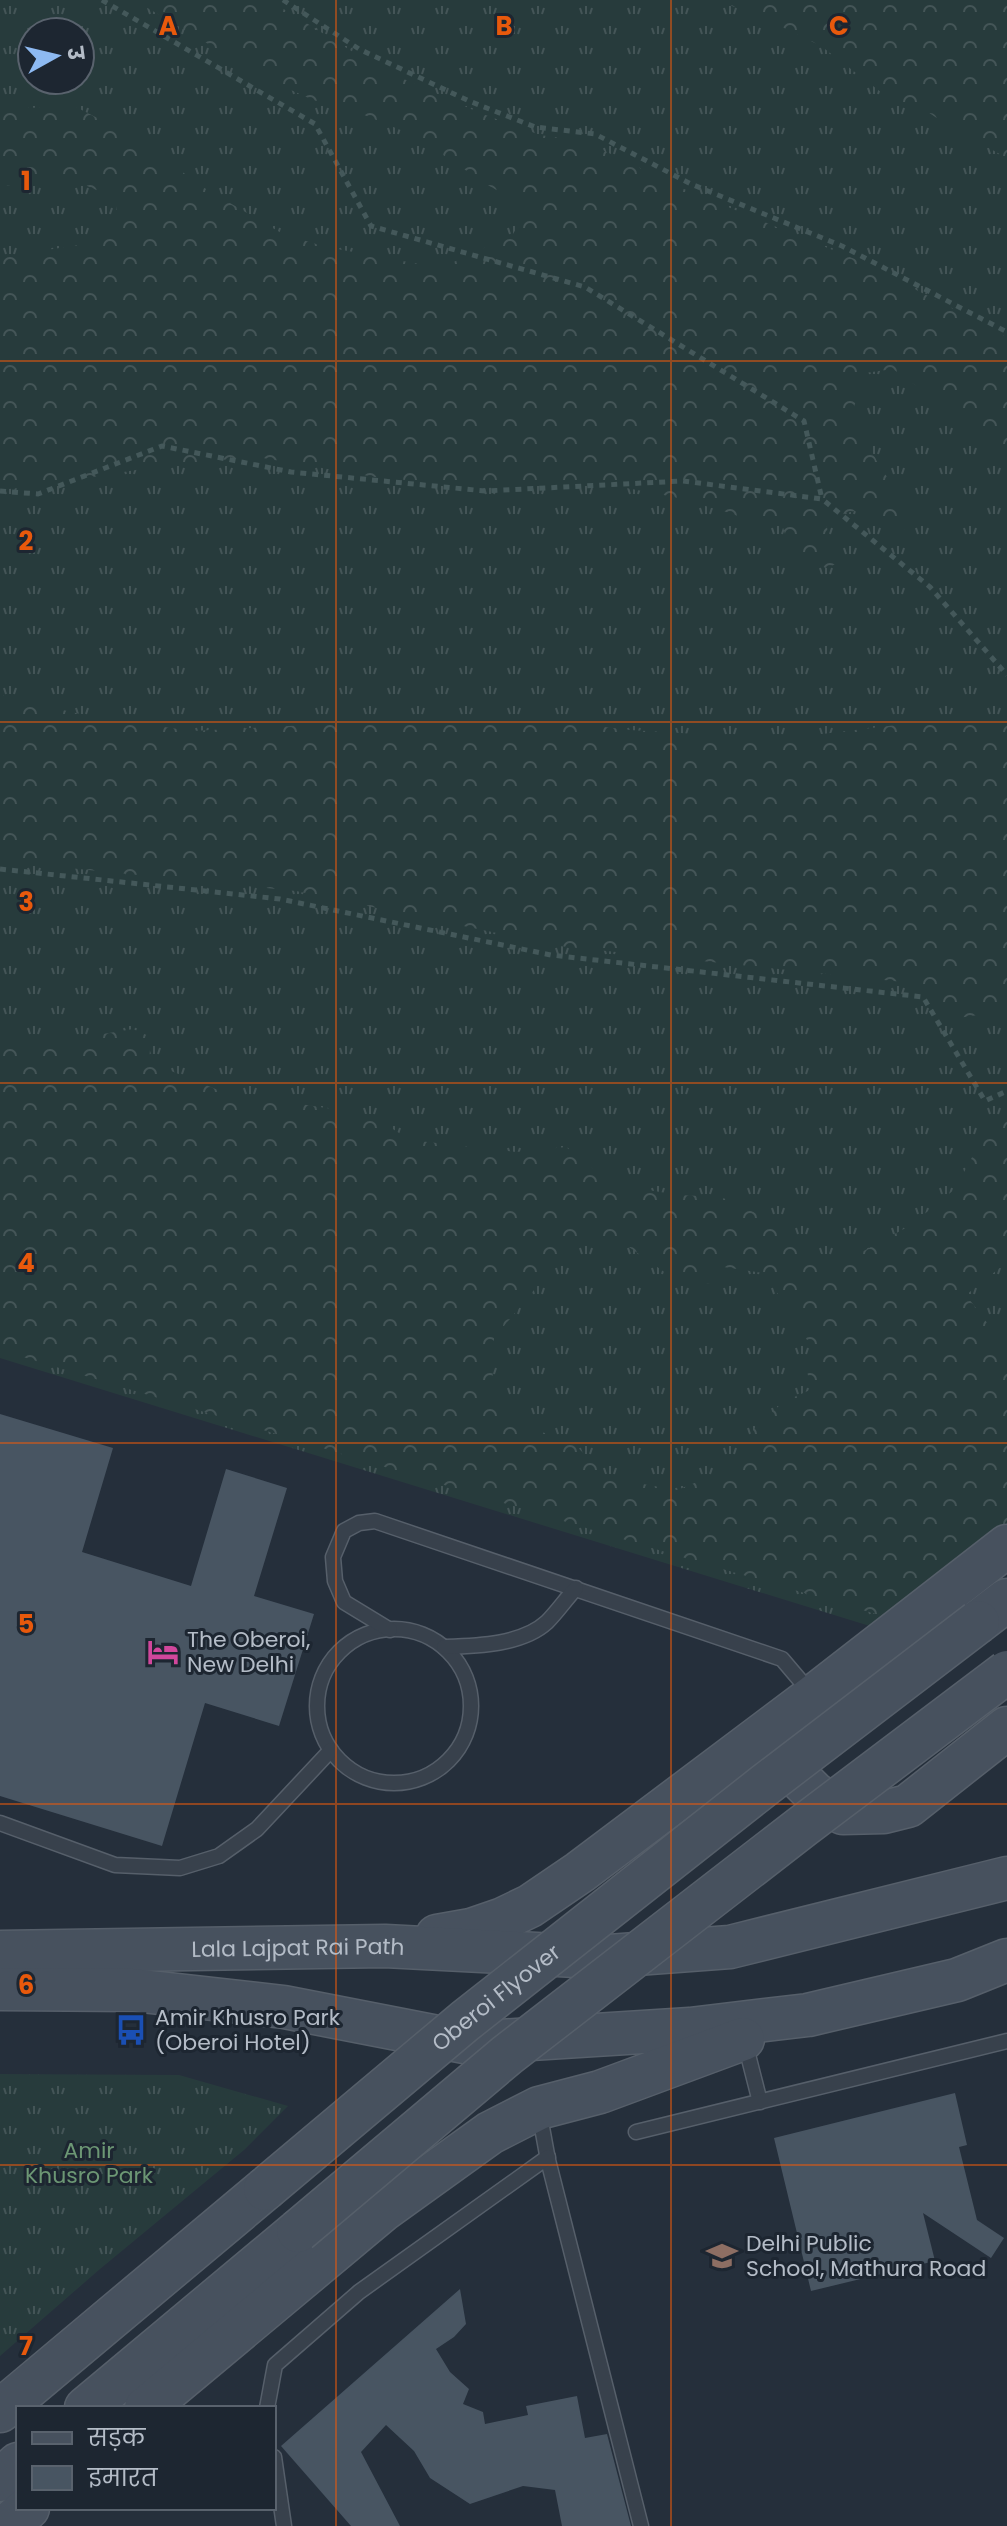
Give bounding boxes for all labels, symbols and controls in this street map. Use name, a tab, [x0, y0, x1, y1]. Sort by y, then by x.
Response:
text: A	[158, 8, 178, 44]
text: B	[495, 8, 513, 44]
text: C	[829, 8, 849, 44]
north arrow	[16, 16, 96, 96]
text: उ	[59, 44, 92, 62]
text: 1	[21, 163, 31, 199]
text: 2	[19, 523, 34, 559]
text: 3	[18, 884, 34, 920]
text: 4	[17, 1245, 35, 1281]
text: 5	[18, 1606, 34, 1642]
place label: The Oberoi, New Delhi	[187, 1624, 310, 1680]
hotel icon: The Oberoi, New Delhi	[146, 1635, 180, 1669]
street label: Lala Lajpat Rai Path	[191, 1931, 405, 1965]
street label: Oberoi Flyover	[425, 1937, 567, 2059]
text: 6	[18, 1967, 34, 2003]
place label: Amir Khusro Park (Oberoi Hotel)	[155, 2002, 341, 2058]
bus stop icon: Amir Khusro Park (Oberoi Hotel)	[114, 2013, 148, 2047]
park label: Amir Khusro Park	[25, 2135, 154, 2191]
place label: Delhi Public School, Mathura Road	[746, 2228, 986, 2284]
school or university icon: Delhi Public School, Mathura Road	[705, 2239, 739, 2273]
text: 7	[19, 2328, 33, 2364]
legend	[16, 2406, 276, 2510]
text: सड़क	[87, 2421, 146, 2454]
text: इमारत	[87, 2461, 159, 2494]

